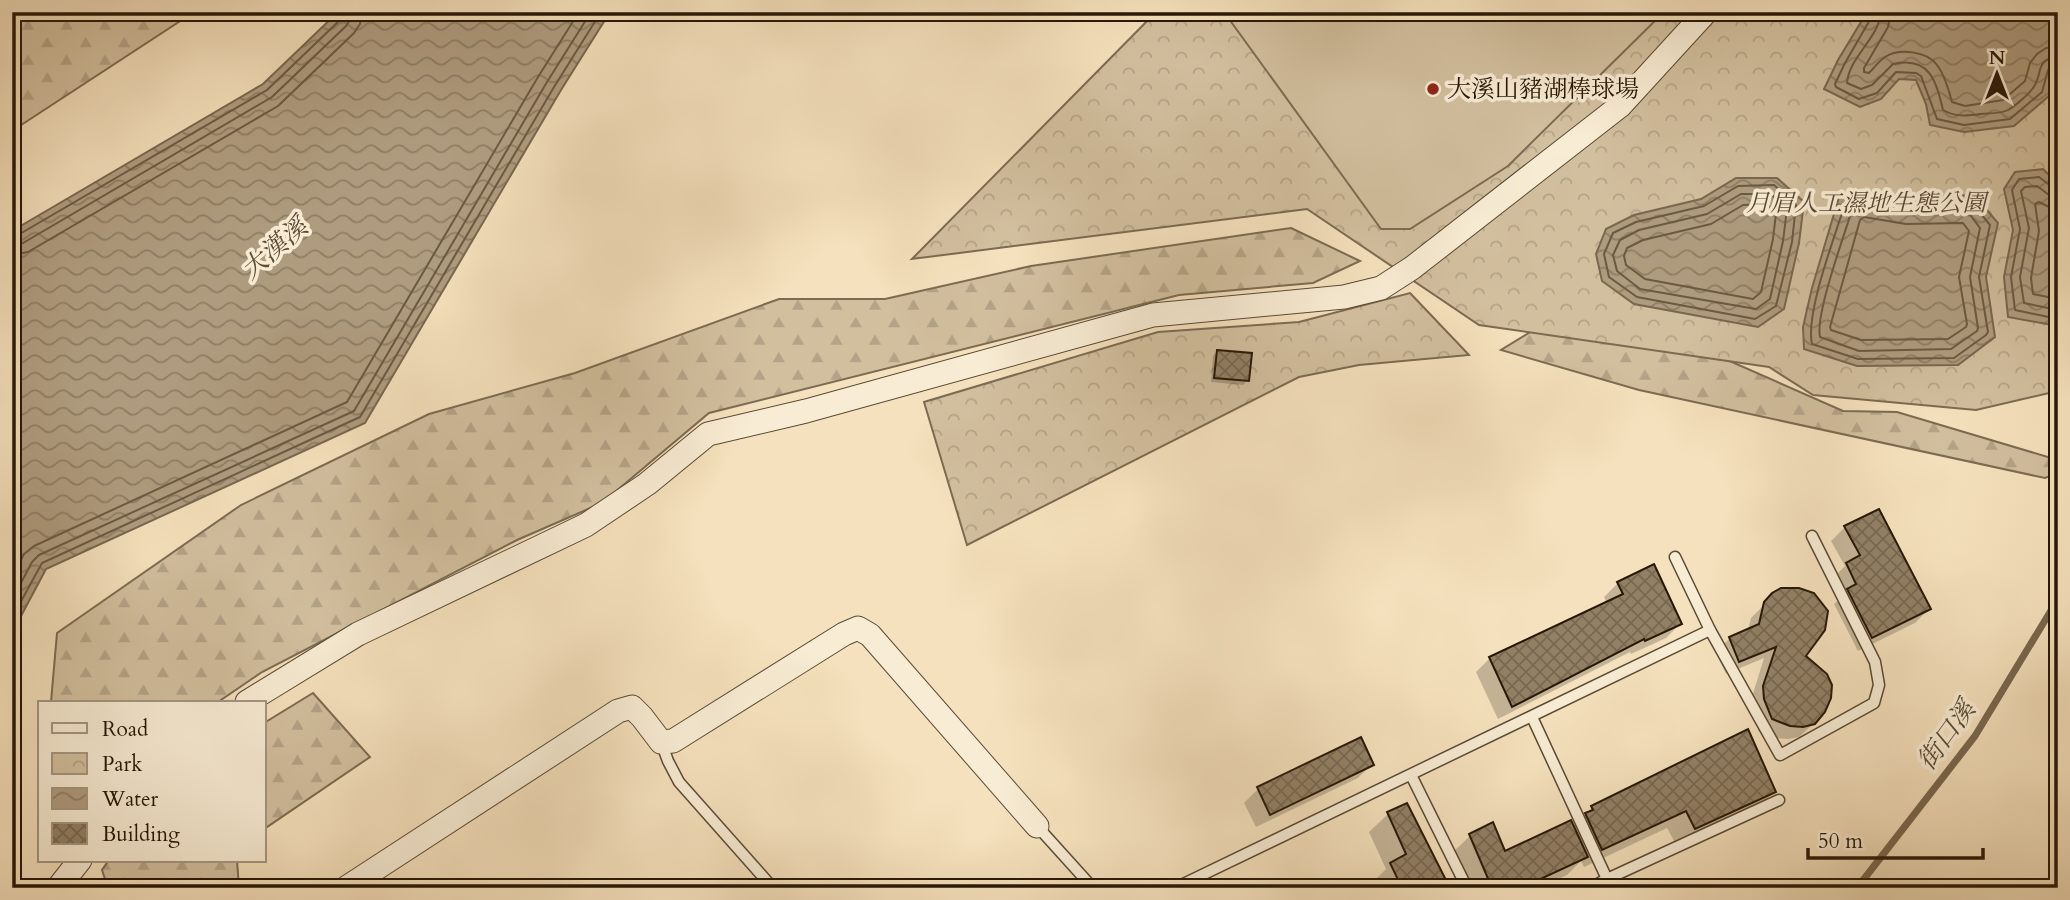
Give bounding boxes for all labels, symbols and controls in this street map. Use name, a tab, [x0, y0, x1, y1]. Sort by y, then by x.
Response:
north arrow	[1962, 38, 2032, 108]
text: N	[1989, 45, 2006, 71]
place label: 大溪山豬湖棒球場	[1447, 73, 1639, 106]
marker: 大溪山豬湖棒球場	[1425, 81, 1441, 97]
park label: 月眉人工濕地生態公園	[1746, 187, 1990, 220]
water label: 大漢溪	[233, 208, 318, 287]
water label: 街口溪	[1909, 691, 1985, 777]
legend	[38, 701, 266, 862]
text: Road	[102, 715, 148, 744]
text: Park	[102, 750, 143, 779]
text: Water	[101, 785, 158, 814]
scale bar	[1808, 816, 1982, 860]
text: Building	[102, 820, 180, 849]
text: 50 m	[1818, 827, 1863, 856]

